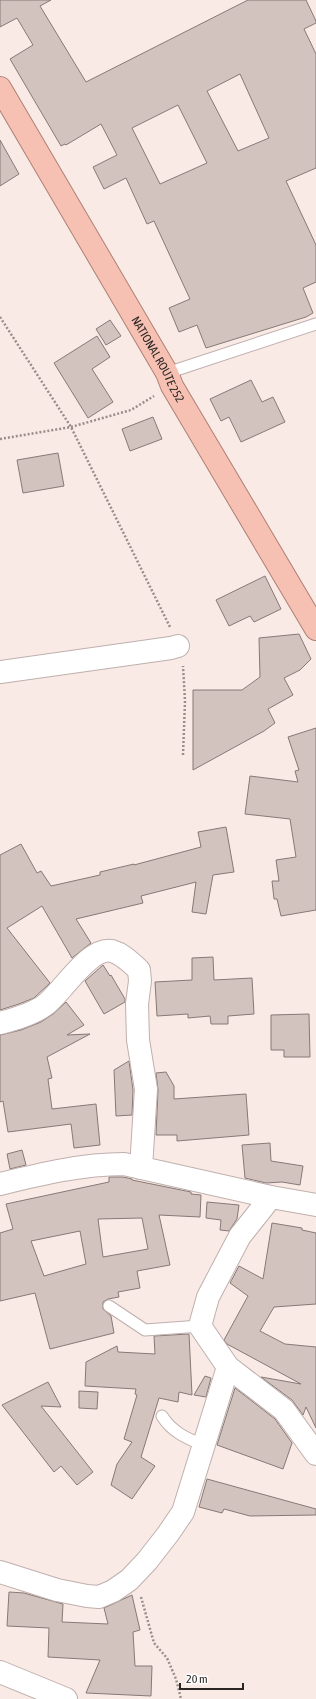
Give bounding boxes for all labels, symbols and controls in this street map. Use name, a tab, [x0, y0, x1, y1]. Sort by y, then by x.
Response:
street label: NATIONAL ROUTE 252	[128, 314, 187, 405]
scale bar	[180, 1665, 243, 1691]
text: 20 m	[186, 1672, 208, 1686]

